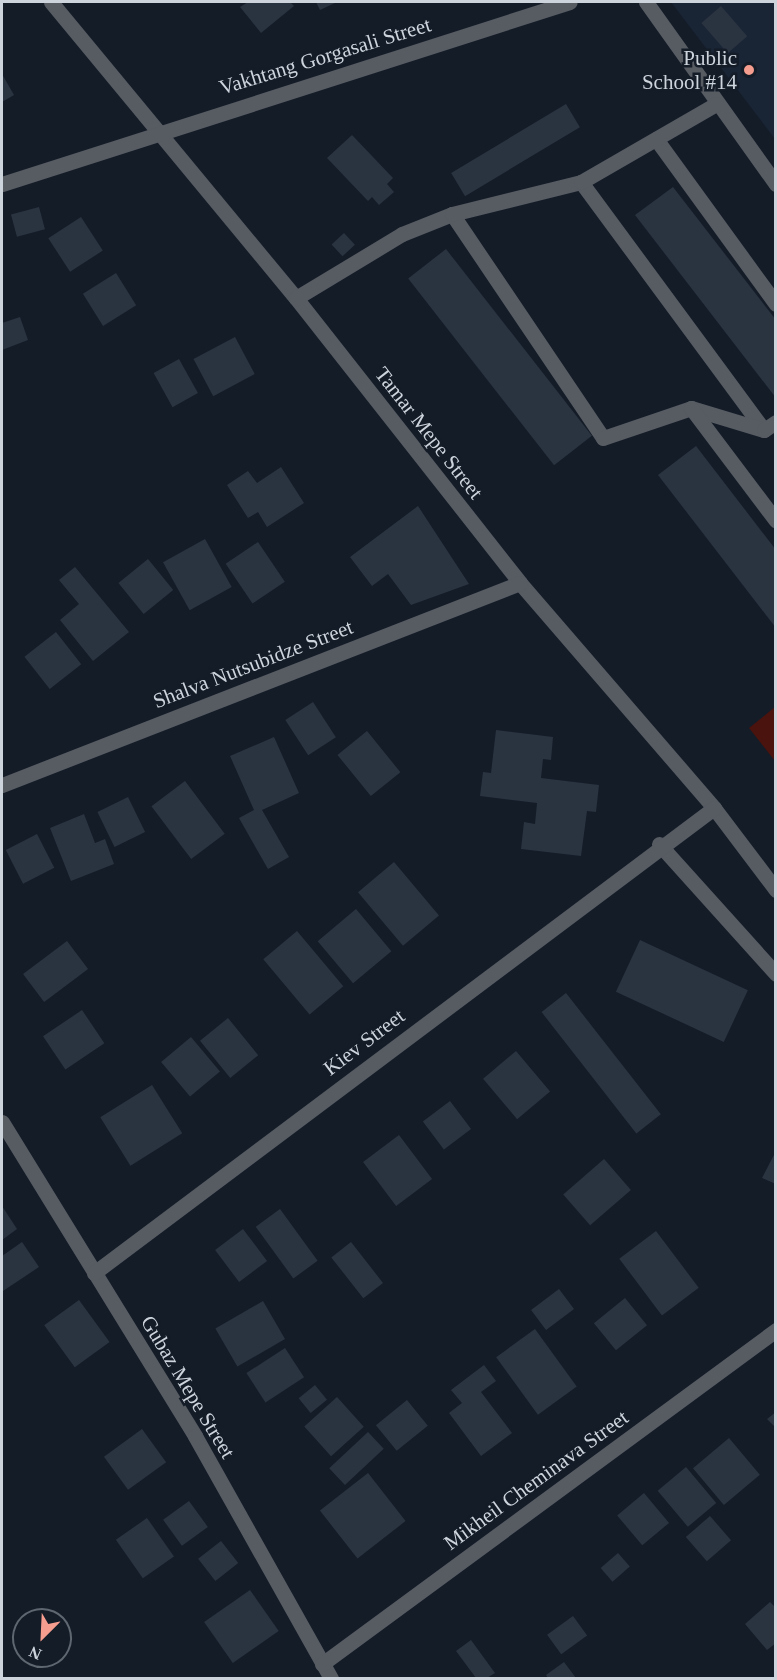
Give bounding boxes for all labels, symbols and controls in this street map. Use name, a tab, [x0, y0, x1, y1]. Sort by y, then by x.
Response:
street label: Vakhtang Gorgasali Street	[216, 12, 434, 100]
place label: Public School #14	[642, 45, 737, 95]
marker: Public School #14	[742, 63, 756, 77]
street label: Tamar Mepe Street	[370, 362, 488, 504]
street label: Shalva Nutsubidze Street	[149, 614, 357, 714]
street label: Kiev Street	[318, 1003, 410, 1081]
street label: Gubaz Mepe Street	[135, 1311, 241, 1463]
street label: Mikheil Cheminava Street	[439, 1405, 633, 1555]
north arrow	[12, 1608, 72, 1668]
text: N	[27, 1643, 44, 1663]

